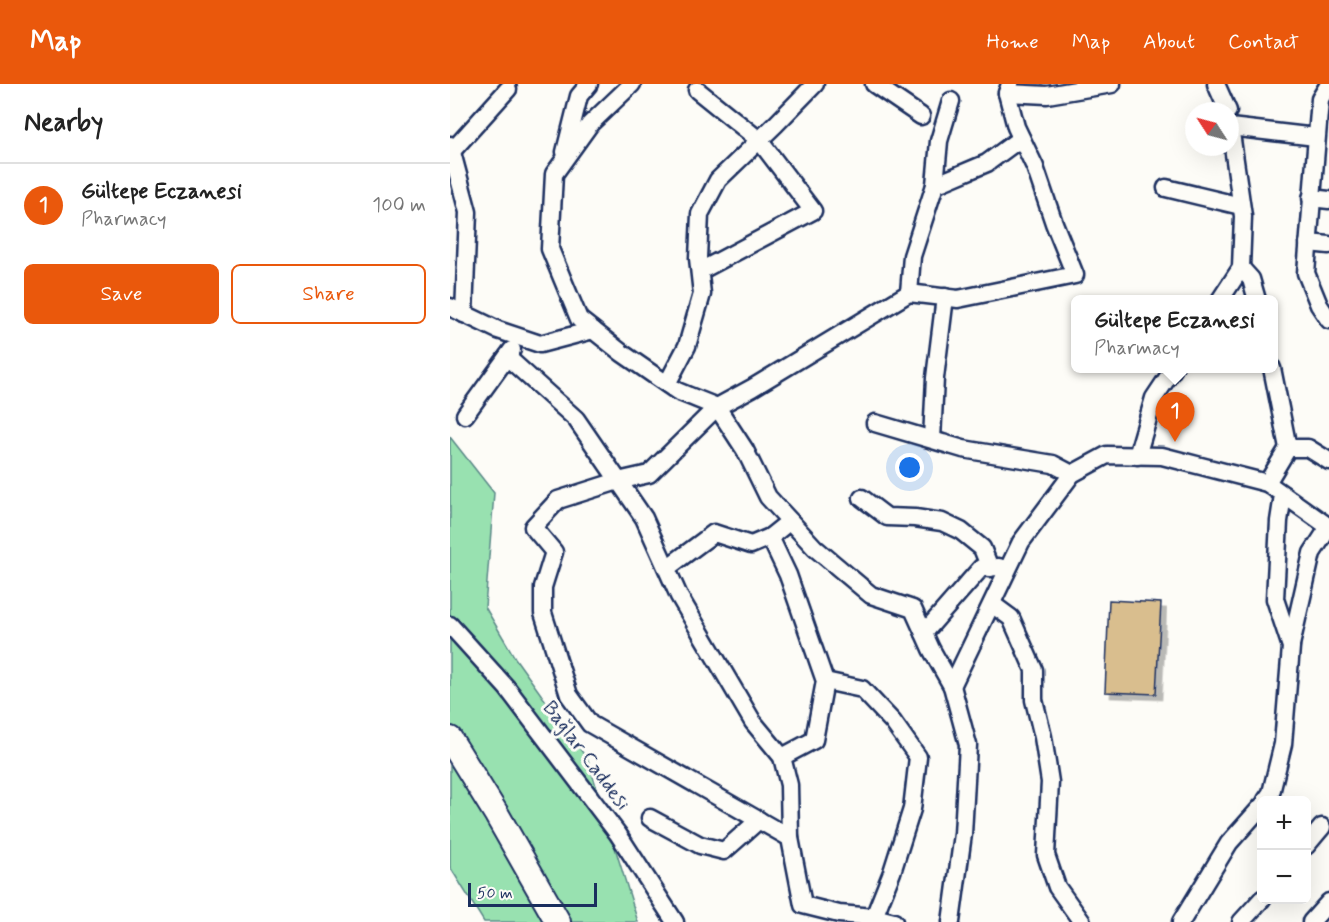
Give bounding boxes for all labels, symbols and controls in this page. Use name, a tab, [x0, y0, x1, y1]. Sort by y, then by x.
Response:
text: Map	[30, 24, 81, 61]
text: Home	[987, 28, 1039, 56]
text: Map	[1072, 28, 1110, 56]
text: About	[1143, 28, 1195, 56]
text: Contact	[1228, 28, 1299, 56]
north arrow	[1185, 102, 1239, 156]
text: Nearby	[24, 106, 103, 140]
text: Gültepe Eczanesi	[81, 178, 242, 206]
text: 1	[39, 192, 48, 219]
text: 100 m	[372, 192, 426, 219]
text: Pharmacy	[81, 206, 167, 233]
button: Save	[24, 264, 219, 324]
button: Share	[231, 264, 426, 324]
popup	[1071, 295, 1278, 373]
text: Gültepe Eczanesi	[1094, 307, 1255, 335]
text: Pharmacy	[1094, 335, 1180, 362]
pin: 1	[1156, 392, 1194, 442]
your location	[895, 453, 924, 482]
street label: Bağlar Caddesi	[536, 695, 637, 816]
map controls	[1257, 796, 1311, 904]
button: +	[1257, 796, 1311, 850]
button: −	[1257, 850, 1311, 904]
scale bar	[468, 880, 597, 908]
text: 50 m	[477, 883, 513, 904]

